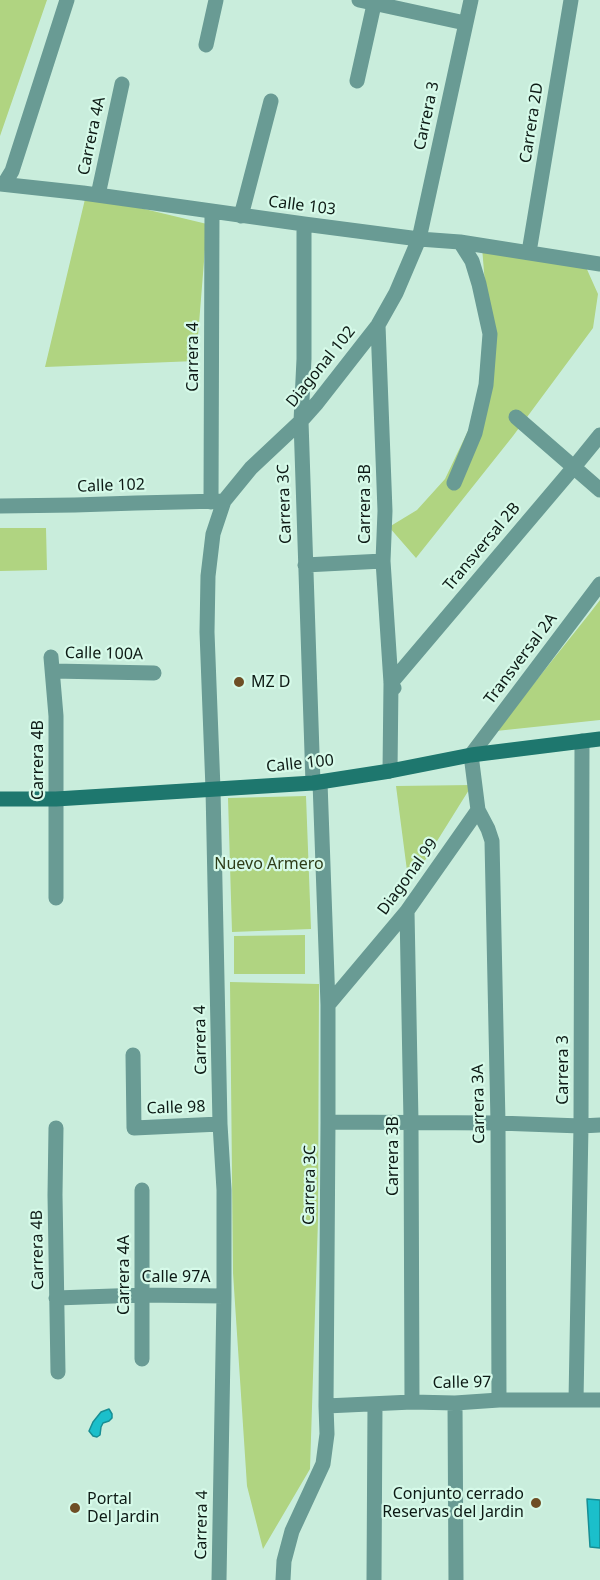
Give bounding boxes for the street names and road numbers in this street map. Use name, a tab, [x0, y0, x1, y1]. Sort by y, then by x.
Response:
street label: Carrera 3	[410, 80, 444, 152]
street label: Carrera 2D	[516, 81, 548, 165]
street label: Carrera 4A	[74, 95, 110, 177]
street label: Calle 103	[267, 192, 337, 220]
street label: Carrera 4	[183, 322, 203, 392]
street label: Diagonal 102	[282, 323, 360, 411]
street label: Carrera 3C	[274, 464, 296, 544]
street label: Carrera 3B	[355, 464, 375, 544]
street label: Calle 102	[77, 475, 145, 497]
street label: Transversal 2B	[440, 499, 524, 595]
street label: Transversal 2A	[481, 610, 561, 708]
street label: Calle 100A	[65, 644, 143, 664]
street label: Carrera 4B	[28, 720, 48, 800]
street label: Calle 100	[265, 751, 335, 777]
street label: Diagonal 99	[374, 835, 442, 919]
street label: Carrera 4	[191, 1005, 211, 1075]
street label: Carrera 3	[553, 1035, 573, 1105]
street label: Carrera 3A	[469, 1064, 489, 1144]
street label: Calle 98	[146, 1097, 206, 1119]
street label: Carrera 3B	[383, 1116, 403, 1196]
street label: Carrera 3C	[300, 1145, 320, 1225]
street label: Carrera 4B	[28, 1210, 48, 1290]
street label: Carrera 4A	[114, 1235, 134, 1315]
street label: Calle 97A	[141, 1267, 211, 1287]
street label: Calle 97	[432, 1373, 492, 1393]
street label: Carrera 4	[192, 1490, 212, 1560]

